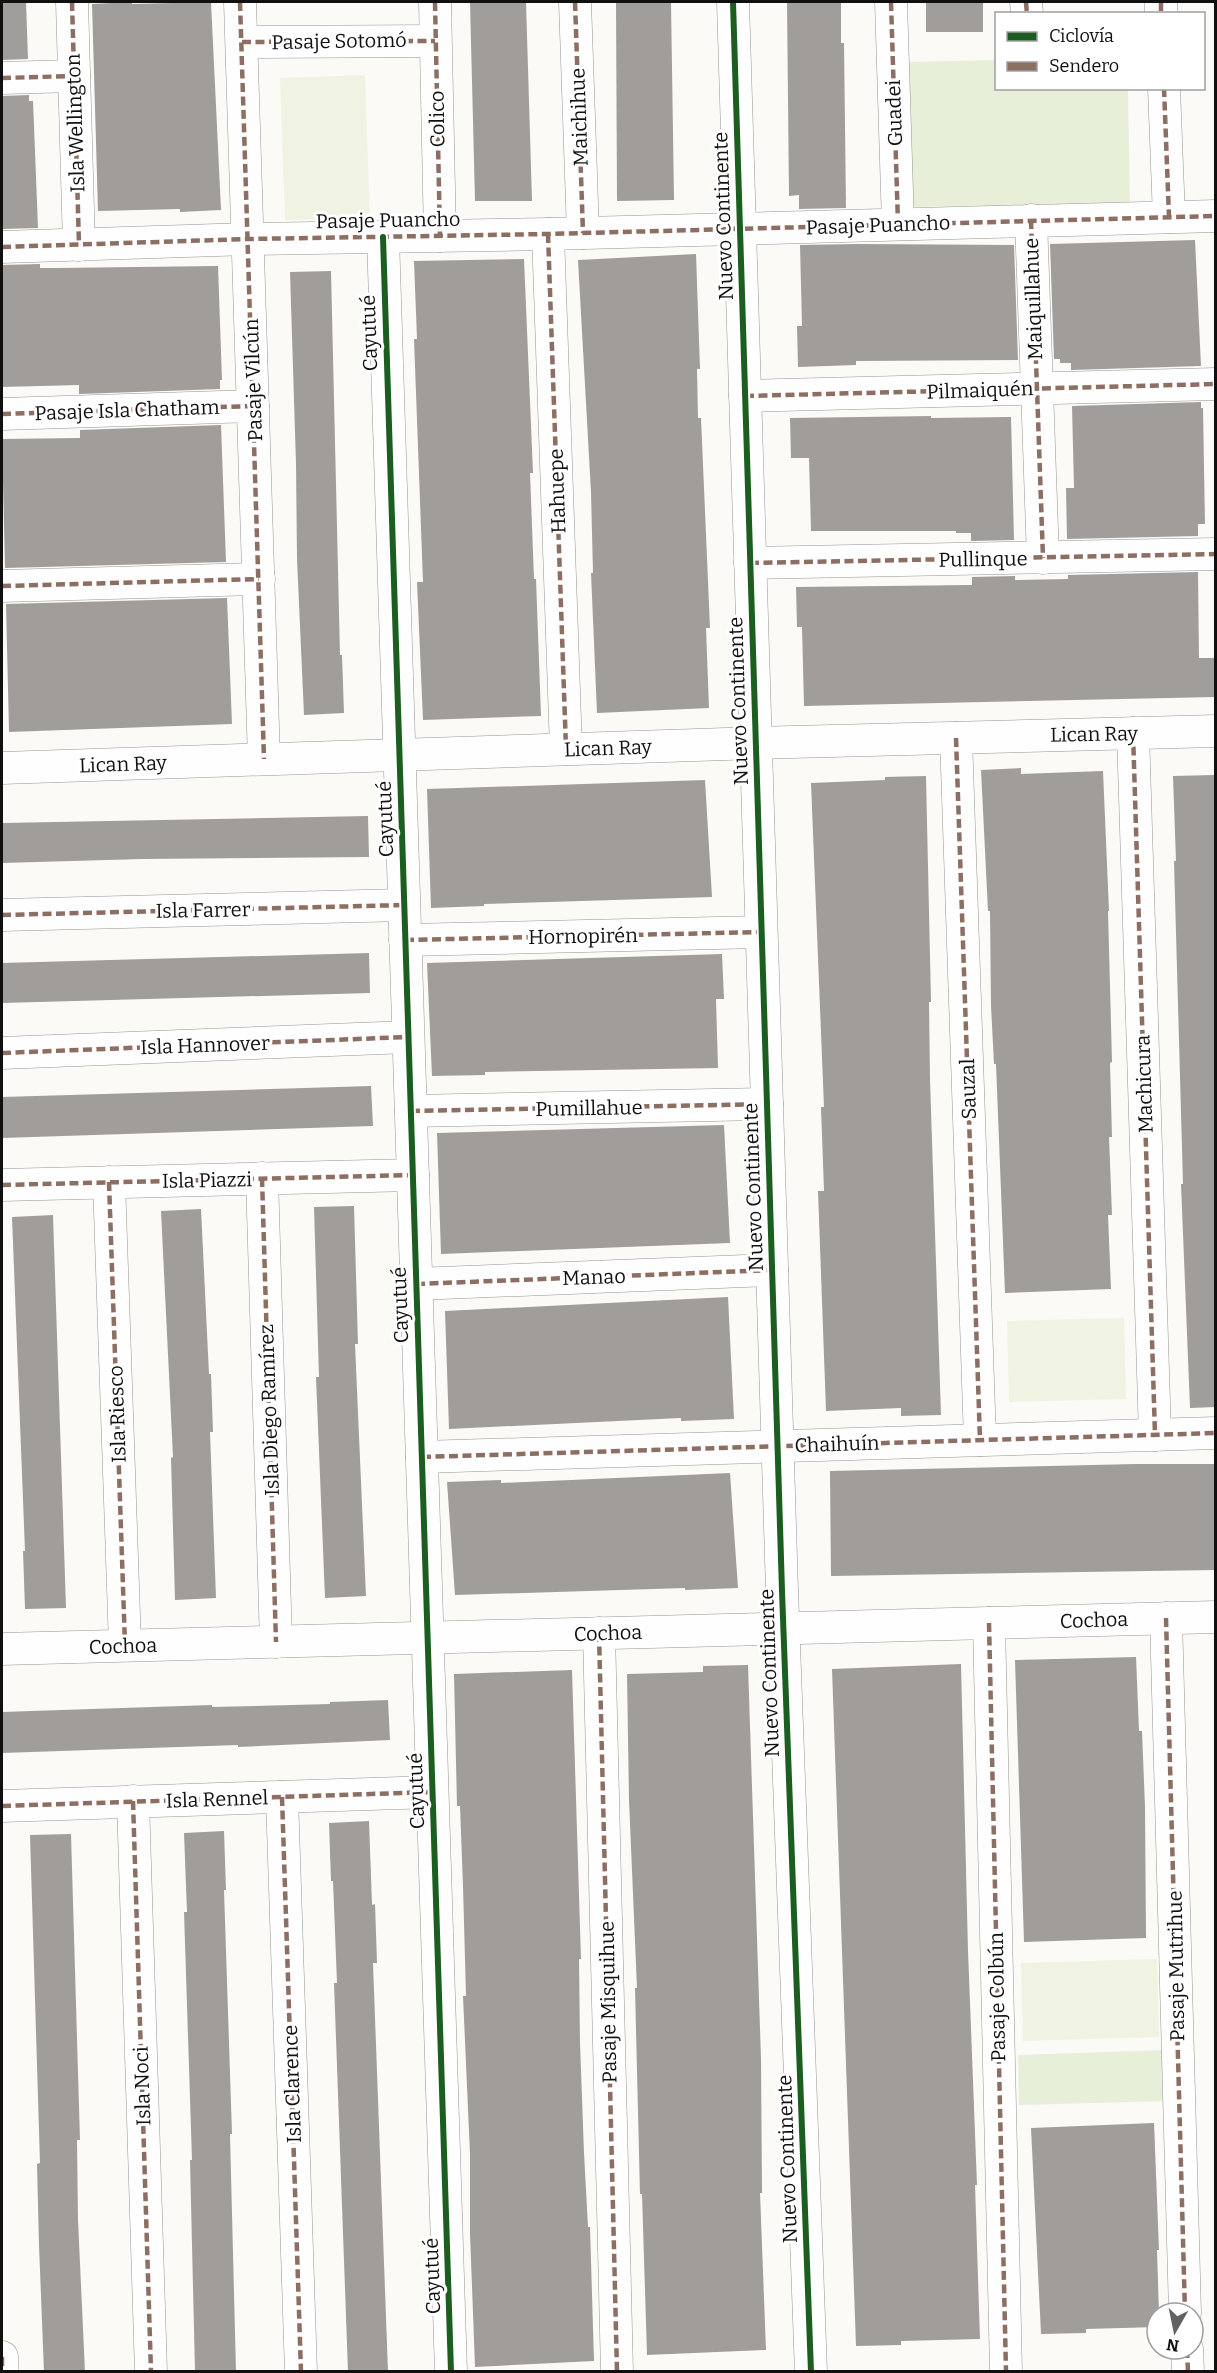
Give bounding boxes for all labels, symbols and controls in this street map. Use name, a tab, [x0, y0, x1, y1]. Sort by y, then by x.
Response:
legend	[995, 12, 1205, 90]
text: Ciclovía	[1049, 25, 1114, 47]
street label: Pasaje Sotomó	[271, 28, 407, 55]
street label: Isla Wellington	[61, 53, 89, 193]
text: Sendero	[1049, 55, 1119, 77]
street label: Maichihue	[565, 67, 593, 167]
street label: Guadei	[881, 79, 907, 147]
street label: Colico	[425, 90, 449, 148]
street label: Nuevo Continente	[708, 131, 738, 301]
street label: Pasaje Puancho	[315, 207, 461, 234]
street label: Pasaje Puancho	[805, 210, 951, 241]
street label: Maiquillahue	[1019, 237, 1047, 361]
street label: Cayutué	[356, 294, 382, 372]
street label: Pasaje Vilcún	[239, 318, 268, 442]
street label: Pilmaiquén	[926, 376, 1034, 404]
street label: Pasaje Isla Chatham	[34, 395, 220, 426]
street label: Hahuepe	[544, 448, 570, 534]
street label: Pullinque	[938, 546, 1028, 572]
street label: Nuevo Continente	[723, 616, 753, 786]
street label: Lican Ray	[1050, 721, 1139, 747]
street label: Lican Ray	[564, 734, 653, 762]
street label: Lican Ray	[79, 750, 168, 778]
street label: Cayutué	[372, 780, 398, 858]
street label: Isla Farrer	[155, 897, 251, 923]
street label: Hornopirén	[528, 923, 638, 949]
street label: Isla Hannover	[140, 1031, 270, 1059]
street label: Machicura	[1130, 1034, 1158, 1133]
street label: Sauzal	[955, 1058, 981, 1120]
street label: Pumillahue	[535, 1095, 643, 1121]
street label: Nuevo Continente	[738, 1102, 768, 1272]
street label: Isla Piazzi	[162, 1167, 252, 1193]
street label: Manao	[562, 1264, 626, 1290]
street label: Cayutué	[387, 1266, 413, 1344]
street label: Isla Diego Ramírez	[254, 1324, 284, 1496]
street label: Isla Riesco	[103, 1365, 131, 1463]
street label: Chaihuín	[794, 1431, 880, 1457]
street label: Nuevo Continente	[754, 1588, 784, 1758]
street label: Cochoa	[1059, 1607, 1129, 1633]
street label: Cochoa	[573, 1620, 643, 1646]
street label: Cochoa	[88, 1633, 158, 1659]
street label: Cayutué	[403, 1752, 429, 1830]
street label: Isla Rennel	[165, 1785, 269, 1813]
street label: Pasaje Mutrihue	[1163, 1890, 1190, 2042]
street label: Pasaje Misquihue	[595, 1921, 622, 2083]
street label: Pasaje Colbún	[984, 1932, 1011, 2062]
street label: Isla Clarence	[278, 2024, 306, 2144]
street label: Isla Noci	[129, 2046, 155, 2126]
street label: Nuevo Continente	[772, 2074, 802, 2244]
street label: Cayutué	[419, 2237, 445, 2315]
north arrow	[1145, 2301, 1205, 2361]
text: N	[1165, 2335, 1180, 2356]

